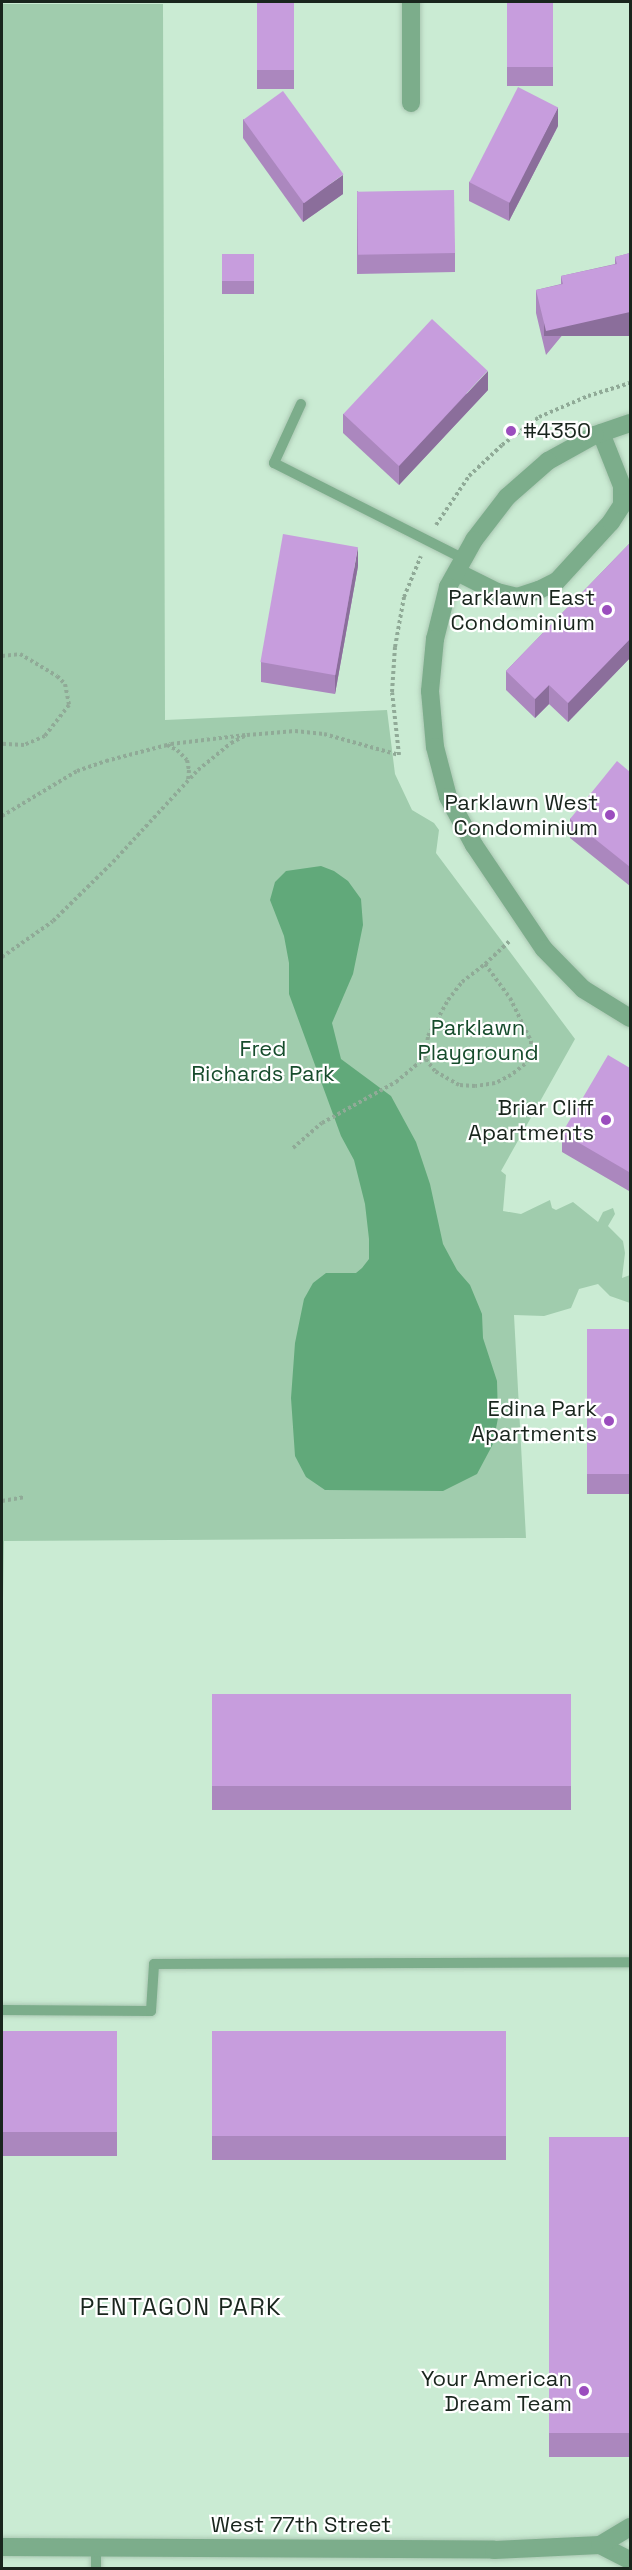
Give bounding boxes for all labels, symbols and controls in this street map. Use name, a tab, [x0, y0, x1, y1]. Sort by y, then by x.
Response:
place label: #4350	[523, 418, 591, 444]
marker: #4350	[504, 424, 518, 438]
place label: Parklawn East Condominium	[448, 584, 595, 636]
marker: Parklawn East Condominium	[600, 603, 614, 617]
place label: Parklawn West Condominium	[444, 789, 598, 840]
marker: Parklawn West Condominium	[603, 808, 617, 822]
park label: Parklawn Playground	[417, 1014, 539, 1066]
park label: Fred Richards Park	[191, 1035, 335, 1086]
place label: Briar Cliff Apartments	[468, 1094, 594, 1146]
marker: Briar Cliff Apartments	[599, 1113, 613, 1127]
place label: Edina Park Apartments	[471, 1395, 597, 1446]
marker: Edina Park Apartments	[602, 1414, 616, 1428]
district label: PENTAGON PARK	[80, 2293, 282, 2321]
place label: Your American Dream Team	[421, 2365, 572, 2416]
marker: Your American Dream Team	[577, 2384, 591, 2398]
street label: West 77th Street	[211, 2512, 391, 2538]

